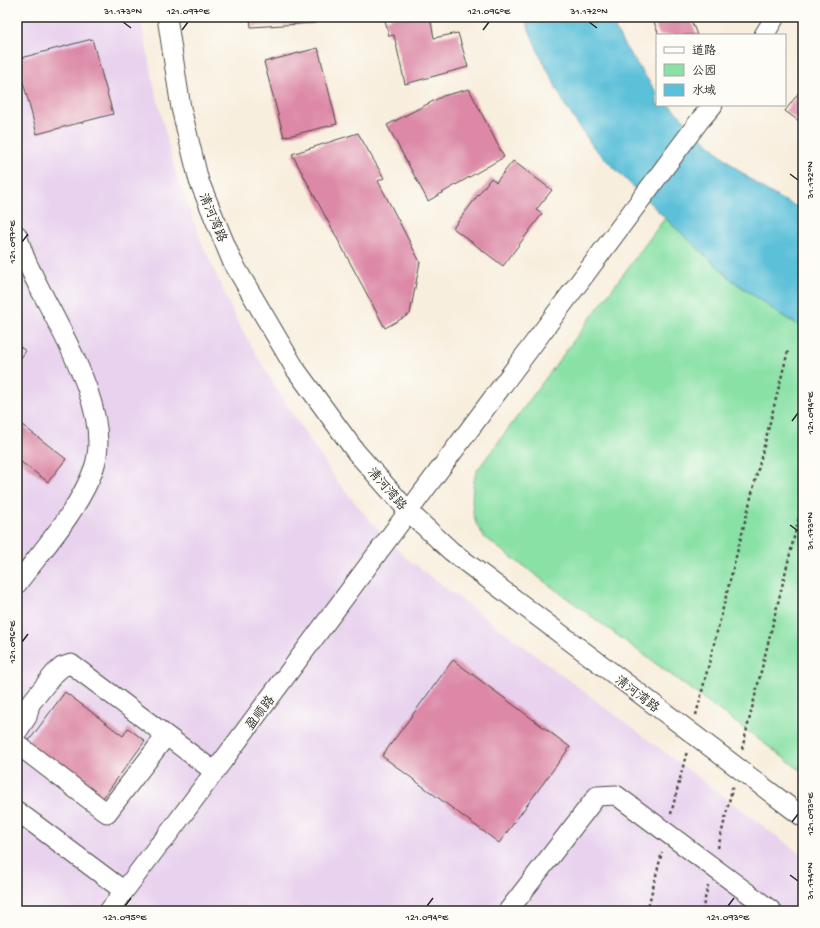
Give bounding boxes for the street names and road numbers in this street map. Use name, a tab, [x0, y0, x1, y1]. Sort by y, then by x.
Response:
street label: 清河湾路	[195, 191, 230, 245]
street label: 清河湾路	[363, 464, 410, 514]
street label: 清河湾路	[611, 673, 662, 717]
street label: 盈顺路	[242, 693, 279, 734]

